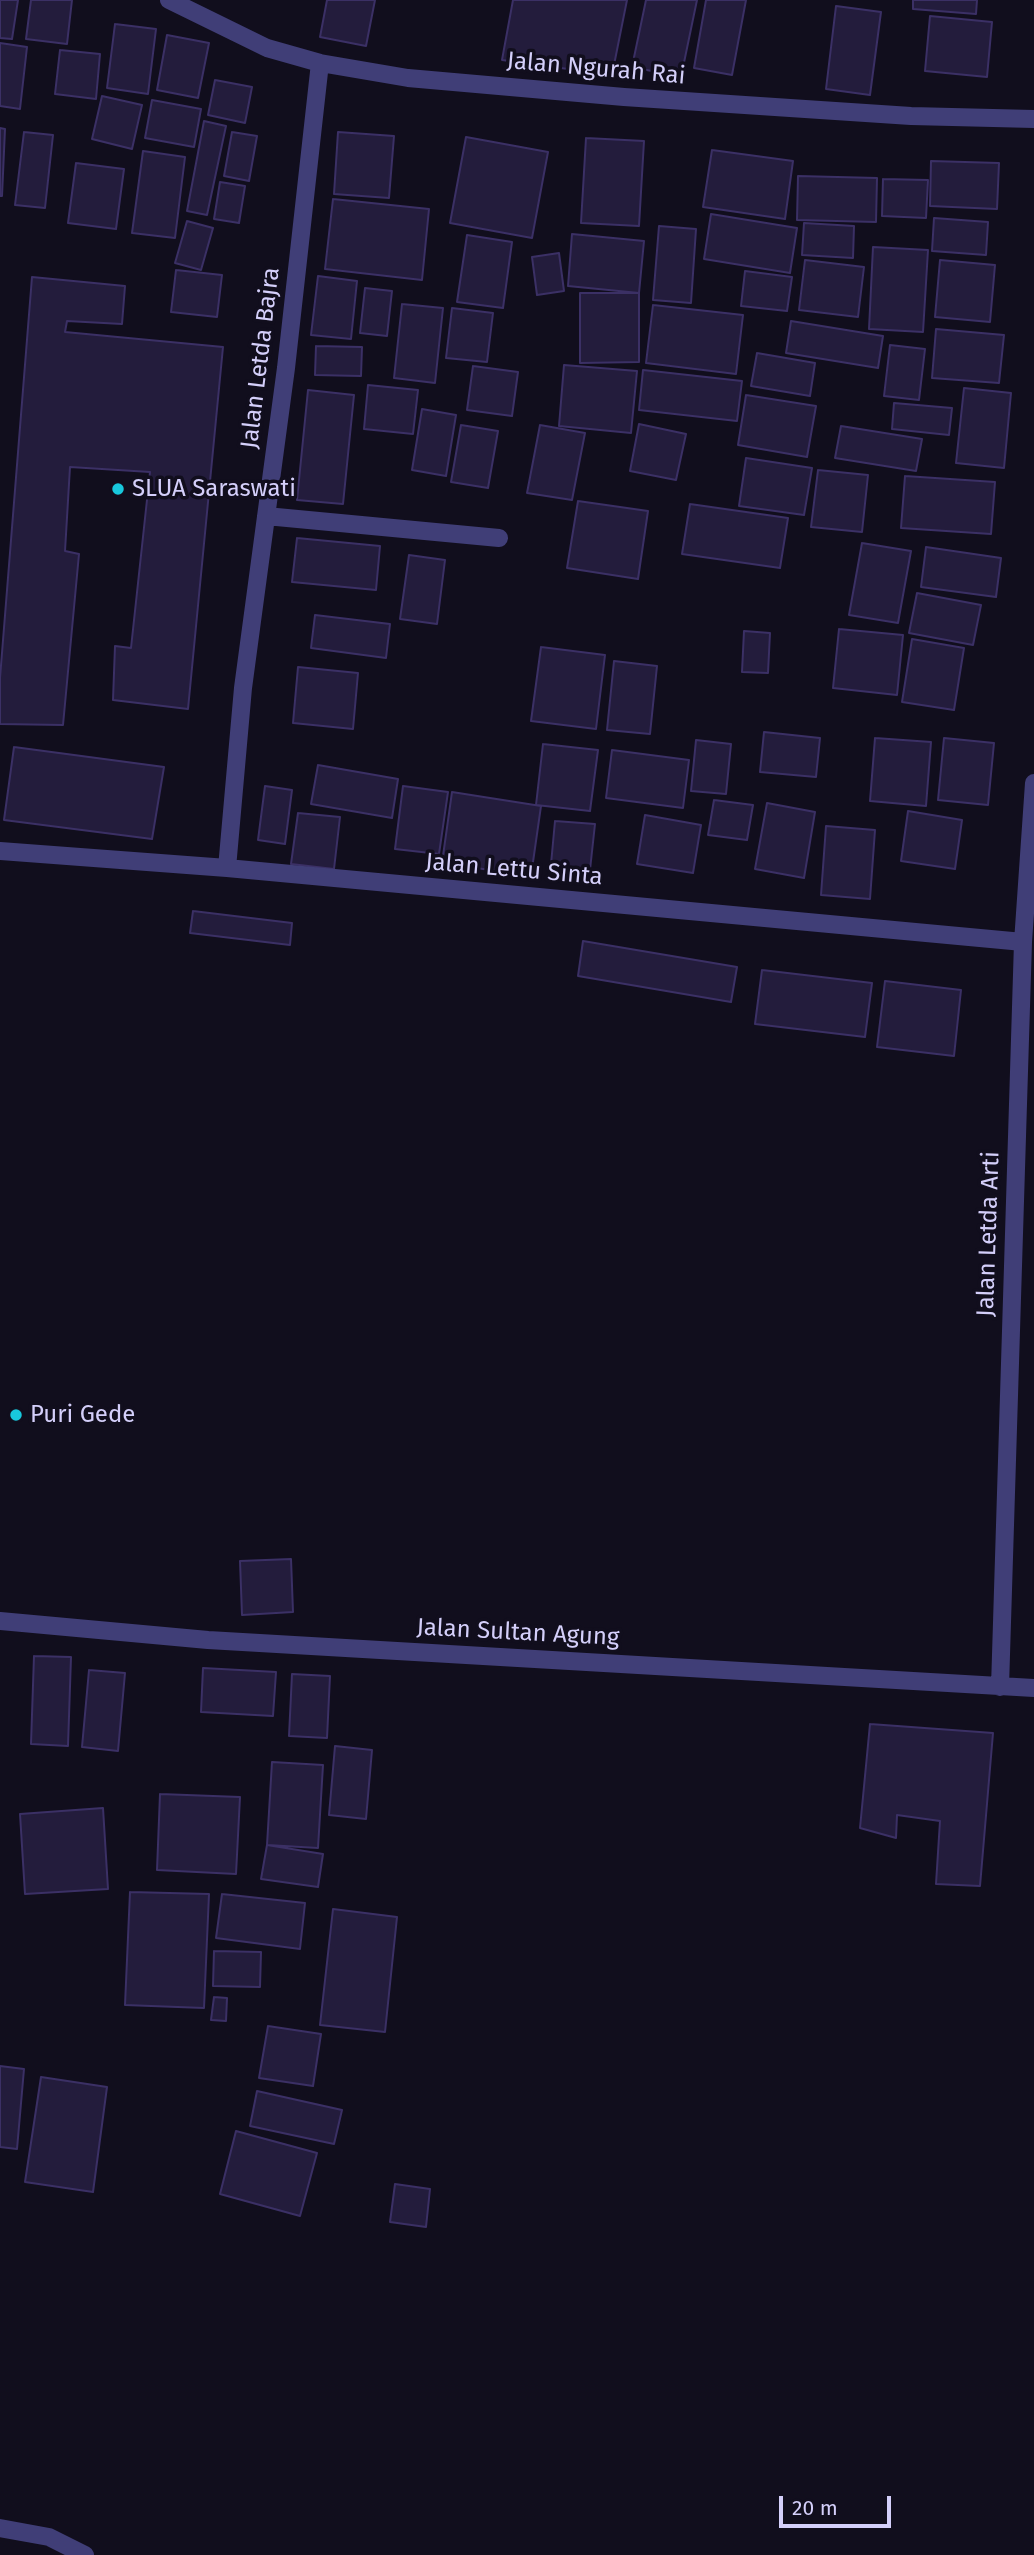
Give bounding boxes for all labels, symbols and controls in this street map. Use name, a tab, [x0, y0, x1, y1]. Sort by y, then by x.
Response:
street label: Jalan Ngurah Rai	[506, 47, 686, 91]
street label: Jalan Letda Bajra	[236, 266, 286, 450]
place label: SLUA Saraswati	[132, 475, 296, 503]
marker: SLUA Saraswati	[110, 481, 126, 497]
street label: Jalan Lettu Sinta	[424, 848, 604, 892]
street label: Jalan Letda Arti	[972, 1151, 1006, 1317]
place label: Puri Gede	[30, 1401, 135, 1429]
marker: Puri Gede	[8, 1407, 24, 1423]
street label: Jalan Sultan Agung	[416, 1613, 620, 1653]
scale bar	[782, 2482, 894, 2526]
text: 20 m	[792, 2495, 838, 2521]

